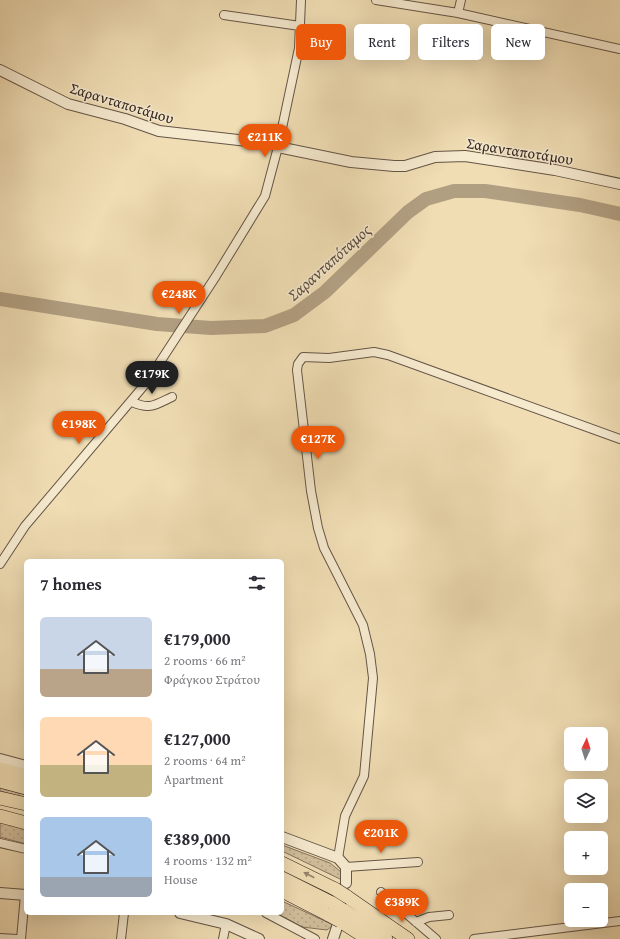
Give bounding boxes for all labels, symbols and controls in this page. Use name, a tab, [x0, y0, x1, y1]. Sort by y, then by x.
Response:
chip: Buy	[296, 24, 346, 60]
chip: Rent	[354, 24, 410, 60]
chip: Filters	[418, 24, 483, 60]
chip: New	[491, 24, 545, 60]
street label: Σαρανταποτάμου	[67, 77, 177, 129]
pin: €211K	[237, 124, 293, 158]
text: €211K	[247, 127, 283, 146]
street label: Σαρανταποτάμου	[465, 132, 575, 170]
water label: Σαρανταπόταμος	[282, 217, 377, 306]
pin: €248K	[151, 281, 207, 315]
text: €248K	[161, 284, 197, 303]
pin: €179K	[124, 361, 180, 395]
text: €179K	[134, 364, 170, 383]
pin: €198K	[51, 411, 107, 445]
text: €198K	[61, 414, 97, 433]
pin: €127K	[290, 426, 346, 460]
text: €127K	[300, 429, 336, 448]
text: 7 homes	[40, 571, 102, 596]
icon: filters	[246, 572, 268, 594]
text: €179,000	[164, 626, 230, 651]
icon: home	[72, 633, 120, 681]
text: 2 rooms · 66 m²	[164, 651, 246, 670]
text: Φράγκου Στράτου	[164, 670, 260, 689]
text: €127,000	[164, 726, 230, 751]
north arrow	[564, 727, 608, 771]
map controls	[564, 727, 608, 927]
icon: home	[72, 733, 120, 781]
text: 2 rooms · 64 m²	[164, 751, 246, 770]
text: Apartment	[164, 770, 224, 789]
button: layers	[564, 779, 608, 823]
pin: €201K	[353, 820, 409, 854]
text: €201K	[363, 823, 399, 842]
text: €389,000	[164, 826, 230, 851]
button: +	[564, 831, 608, 875]
icon: home	[72, 833, 120, 881]
text: 4 rooms · 132 m²	[164, 851, 252, 870]
text: House	[164, 870, 198, 889]
one-way arrow	[303, 872, 314, 878]
button: −	[564, 883, 608, 927]
pin: €389K	[374, 889, 430, 923]
text: €389K	[384, 892, 420, 911]

